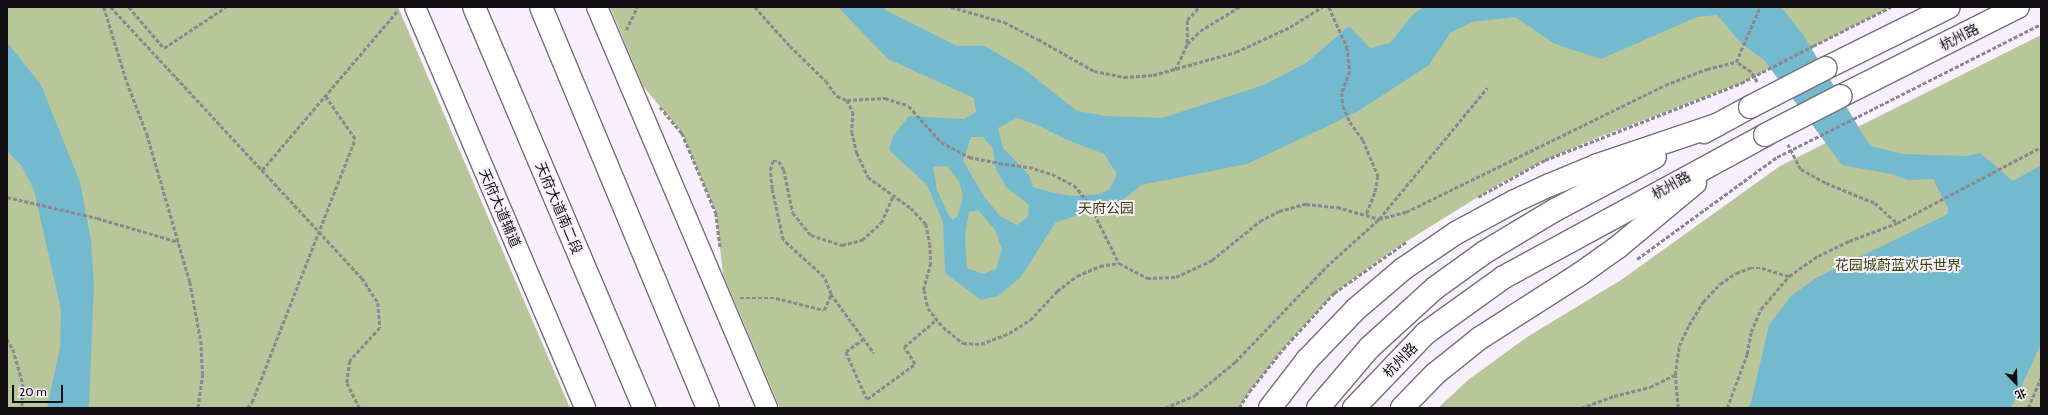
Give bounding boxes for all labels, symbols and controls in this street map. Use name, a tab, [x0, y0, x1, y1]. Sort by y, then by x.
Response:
street label: 杭州路	[1936, 20, 1982, 54]
street label: 天府大道南二段	[532, 160, 586, 256]
street label: 天府大道辅道	[476, 166, 524, 250]
street label: 杭州路	[1649, 167, 1693, 203]
park label: 天府公园	[1078, 200, 1134, 216]
park label: 花园城蔚蓝欢乐世界	[1835, 257, 1961, 273]
street label: 杭州路	[1379, 339, 1421, 381]
north arrow	[1996, 363, 2036, 403]
scale bar	[14, 377, 65, 403]
text: 20 m	[19, 384, 47, 399]
text: 北	[2013, 385, 2028, 403]

